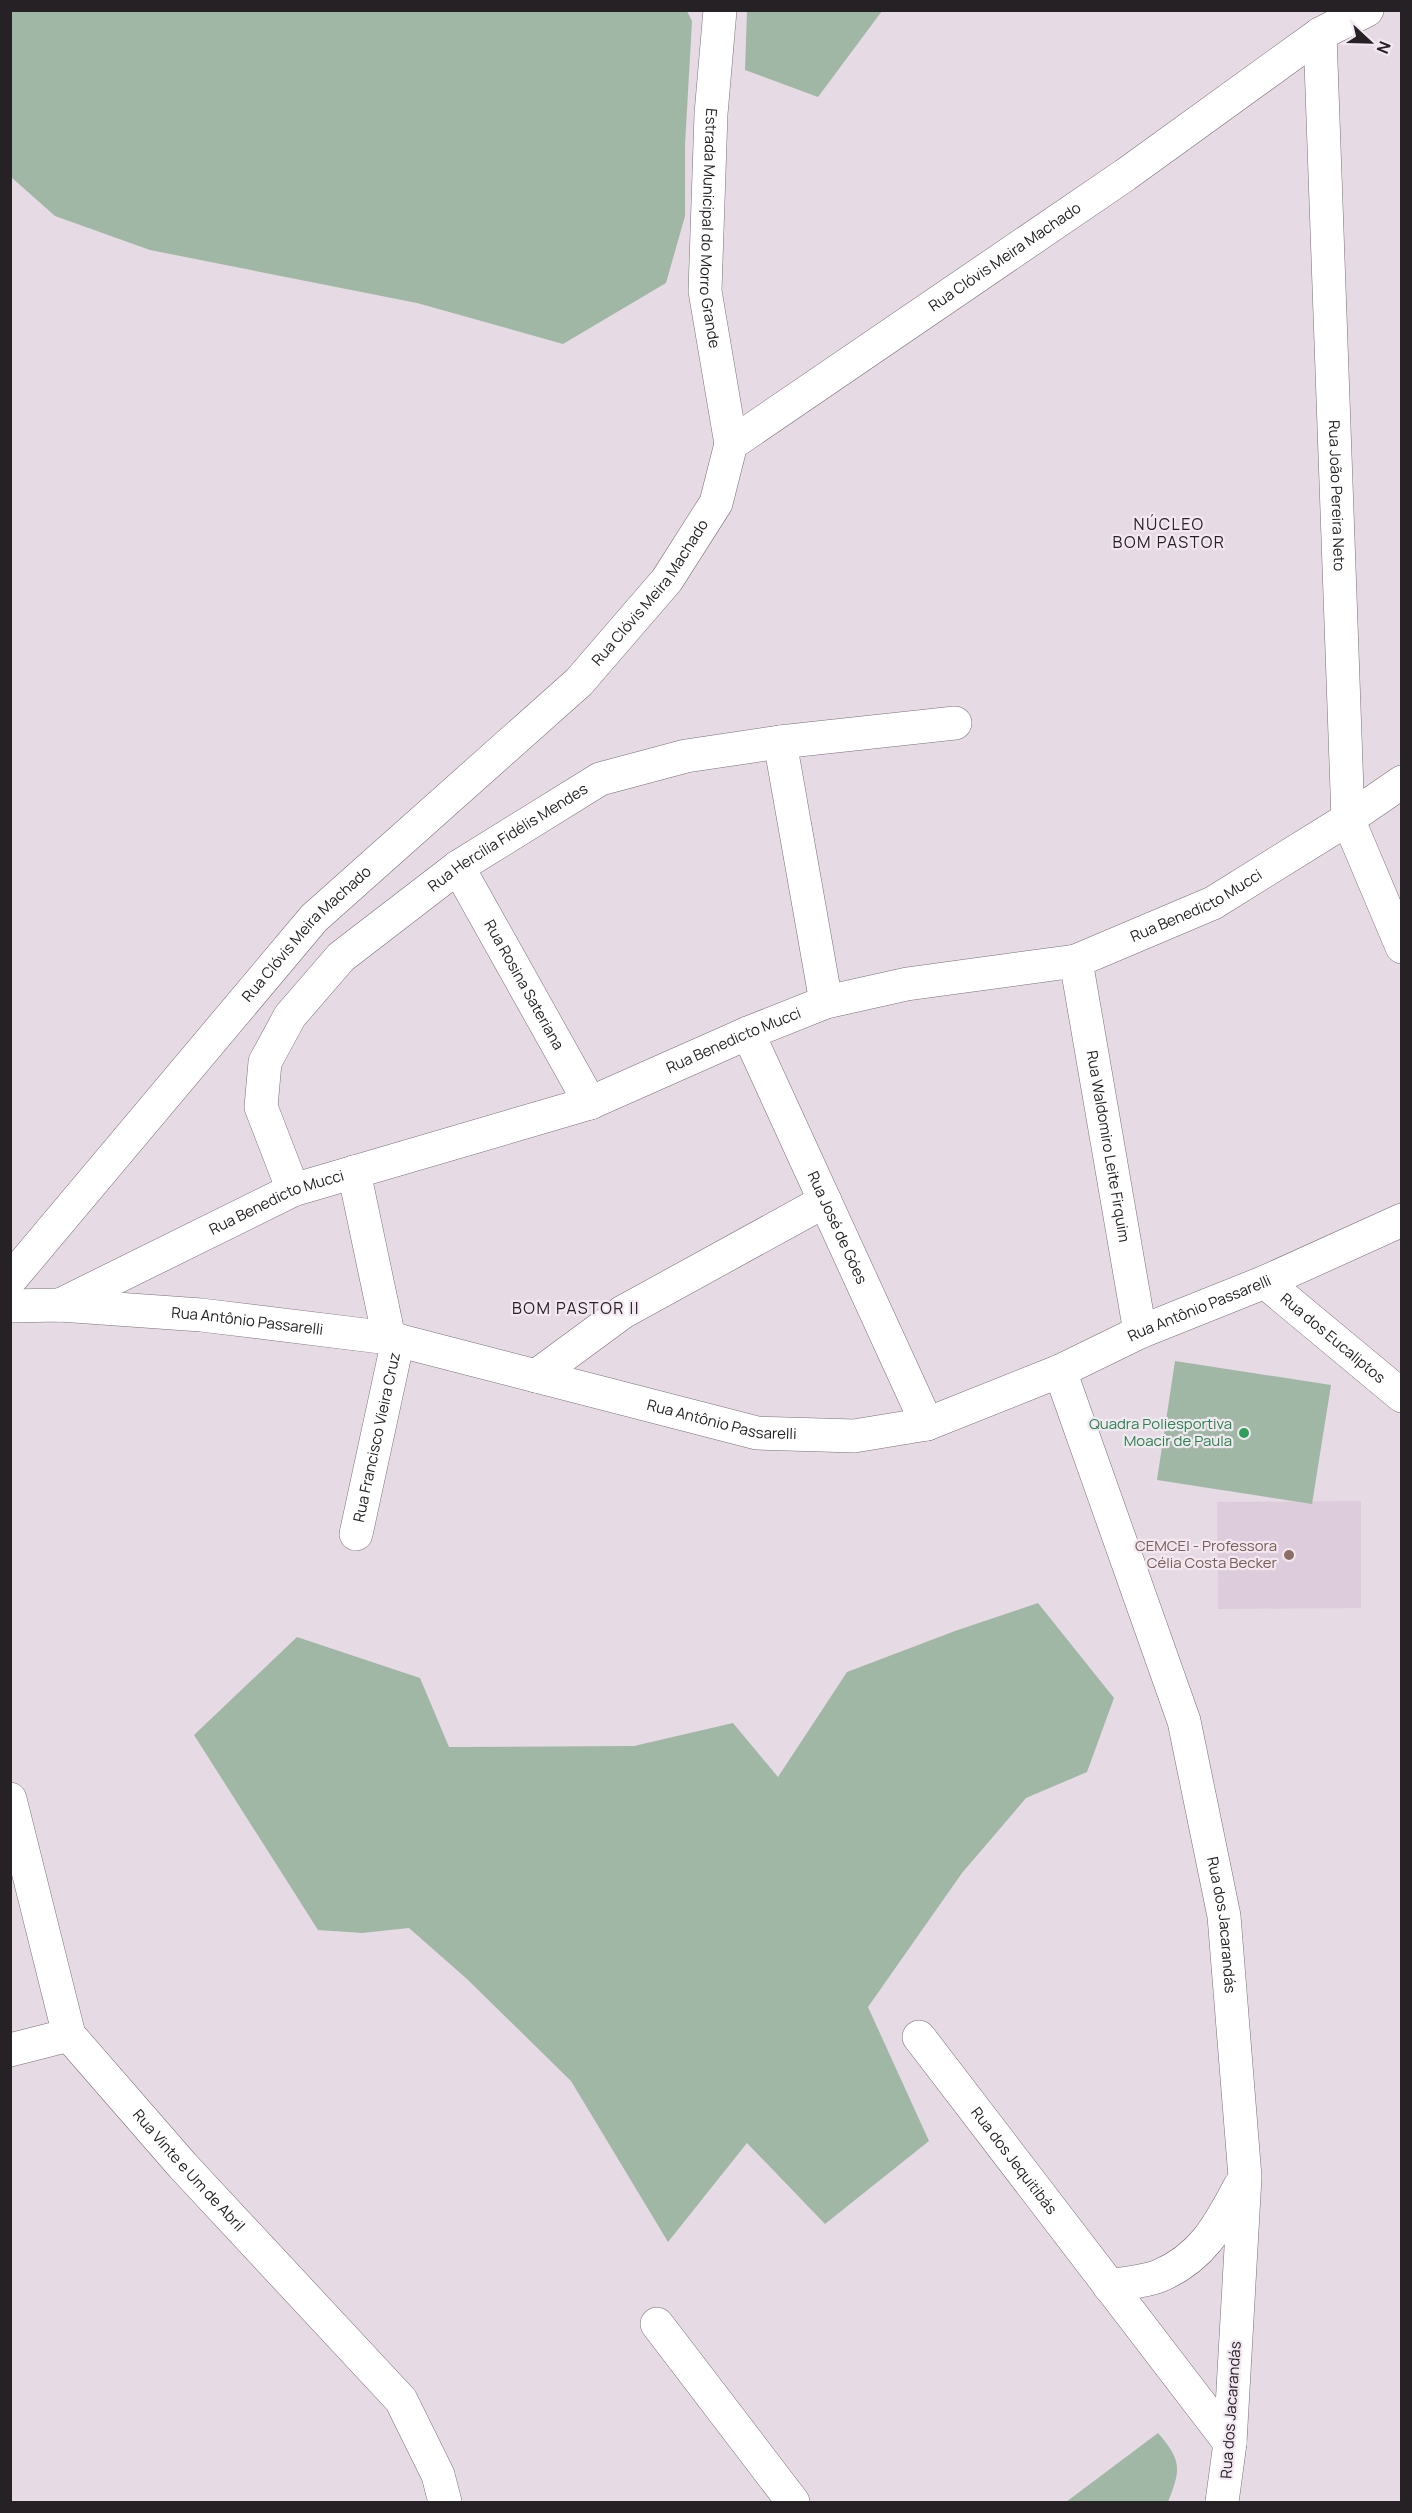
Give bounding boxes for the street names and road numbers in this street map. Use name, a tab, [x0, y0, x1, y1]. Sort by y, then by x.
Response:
street label: Estrada Municipal do Morro Grande	[695, 107, 726, 350]
street label: Rua Clóvis Meira Machado	[924, 197, 1085, 316]
street label: Rua João Pereira Neto	[1324, 420, 1350, 572]
street label: Rua Clóvis Meira Machado	[587, 515, 713, 670]
street label: Rua Hercília Fidélis Mendes	[423, 778, 592, 896]
street label: Rua Clóvis Meira Machado	[237, 861, 376, 1006]
street label: Rua Benedicto Mucci	[1127, 864, 1266, 947]
street label: Rua Rosina Sateriana	[479, 916, 569, 1054]
street label: Rua Benedicto Mucci	[663, 1002, 804, 1078]
street label: Rua Waldomiro Leite Firquim	[1082, 1049, 1135, 1244]
street label: Rua Benedicto Mucci	[205, 1165, 346, 1240]
street label: Rua José de Góes	[803, 1168, 873, 1287]
street label: Rua Antônio Passarelli	[1124, 1270, 1274, 1346]
street label: Rua dos Eucaliptos	[1276, 1288, 1390, 1388]
street label: Rua Antônio Passarelli	[171, 1302, 324, 1340]
street label: Rua Francisco Vieira Cruz	[348, 1350, 405, 1524]
street label: Rua Antônio Passarelli	[645, 1394, 797, 1444]
street label: Rua dos Jacarandás	[1202, 1855, 1241, 1994]
street label: Rua dos Jequitibás	[966, 2103, 1062, 2219]
street label: Rua Vinte e Um de Abril	[128, 2105, 250, 2236]
street label: Rua dos Jacarandás	[1215, 2341, 1246, 2479]

